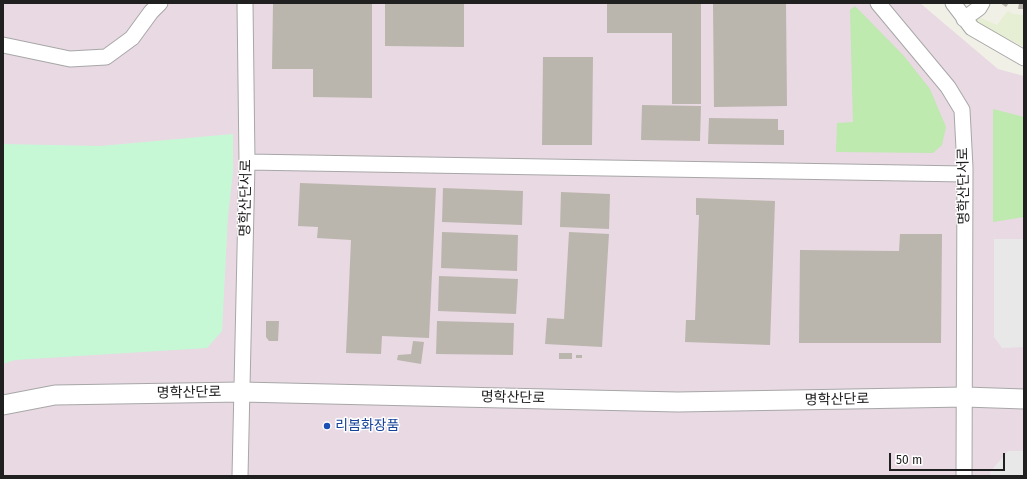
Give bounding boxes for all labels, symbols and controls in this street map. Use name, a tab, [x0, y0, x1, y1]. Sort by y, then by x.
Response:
street label: 명학산단서로	[955, 147, 973, 225]
street label: 명학산단서로	[237, 159, 255, 237]
street label: 명학산단로	[157, 384, 221, 402]
street label: 명학산단로	[481, 389, 545, 407]
street label: 명학산단로	[805, 391, 869, 409]
place label: 리봄화장품	[335, 418, 399, 434]
marker: 리봄화장품	[322, 421, 332, 431]
scale bar	[891, 445, 1007, 471]
text: 50 m	[896, 453, 922, 467]

